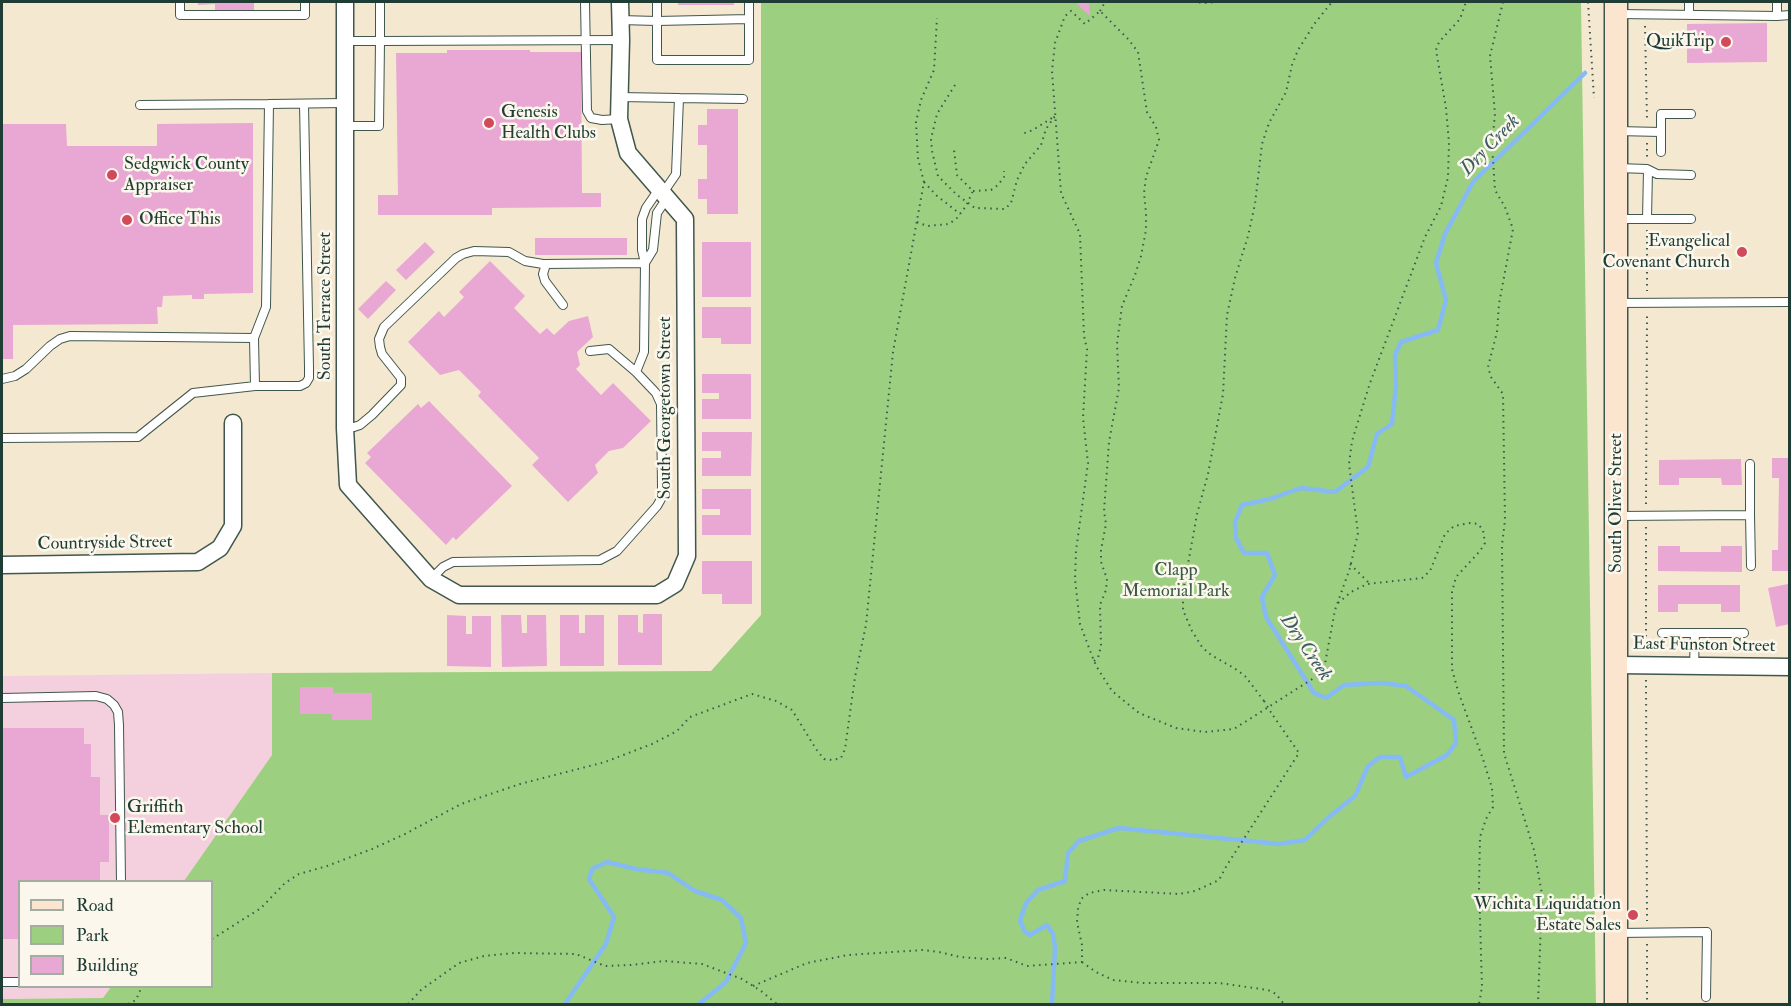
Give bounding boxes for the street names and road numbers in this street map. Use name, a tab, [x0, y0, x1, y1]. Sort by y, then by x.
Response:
street label: South Terrace Street	[315, 232, 337, 380]
street label: South Georgetown Street	[655, 316, 677, 500]
street label: South Oliver Street	[1606, 433, 1628, 573]
street label: Countryside Street	[37, 532, 173, 556]
street label: East Funston Street	[1632, 634, 1776, 658]

